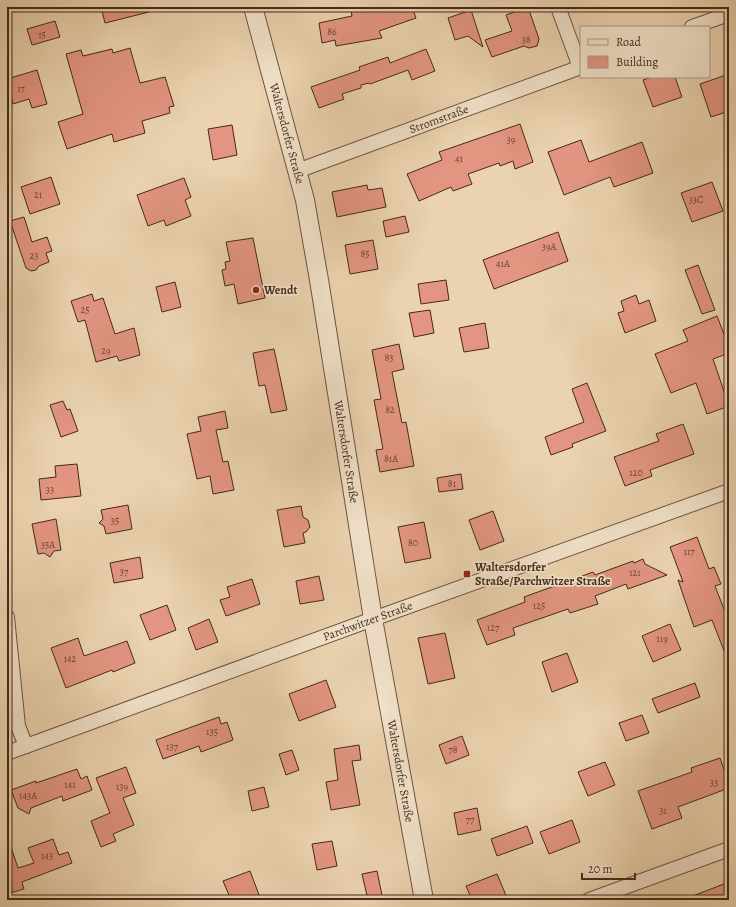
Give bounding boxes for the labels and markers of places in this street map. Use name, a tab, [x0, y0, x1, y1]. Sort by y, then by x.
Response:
place label: Wendt	[263, 282, 297, 298]
marker: Wendt	[251, 285, 261, 295]
place label: Waltersdorfer Straße/Parchwitzer Straße	[474, 559, 611, 589]
marker: Waltersdorfer Straße/Parchwitzer Straße	[462, 569, 472, 579]

